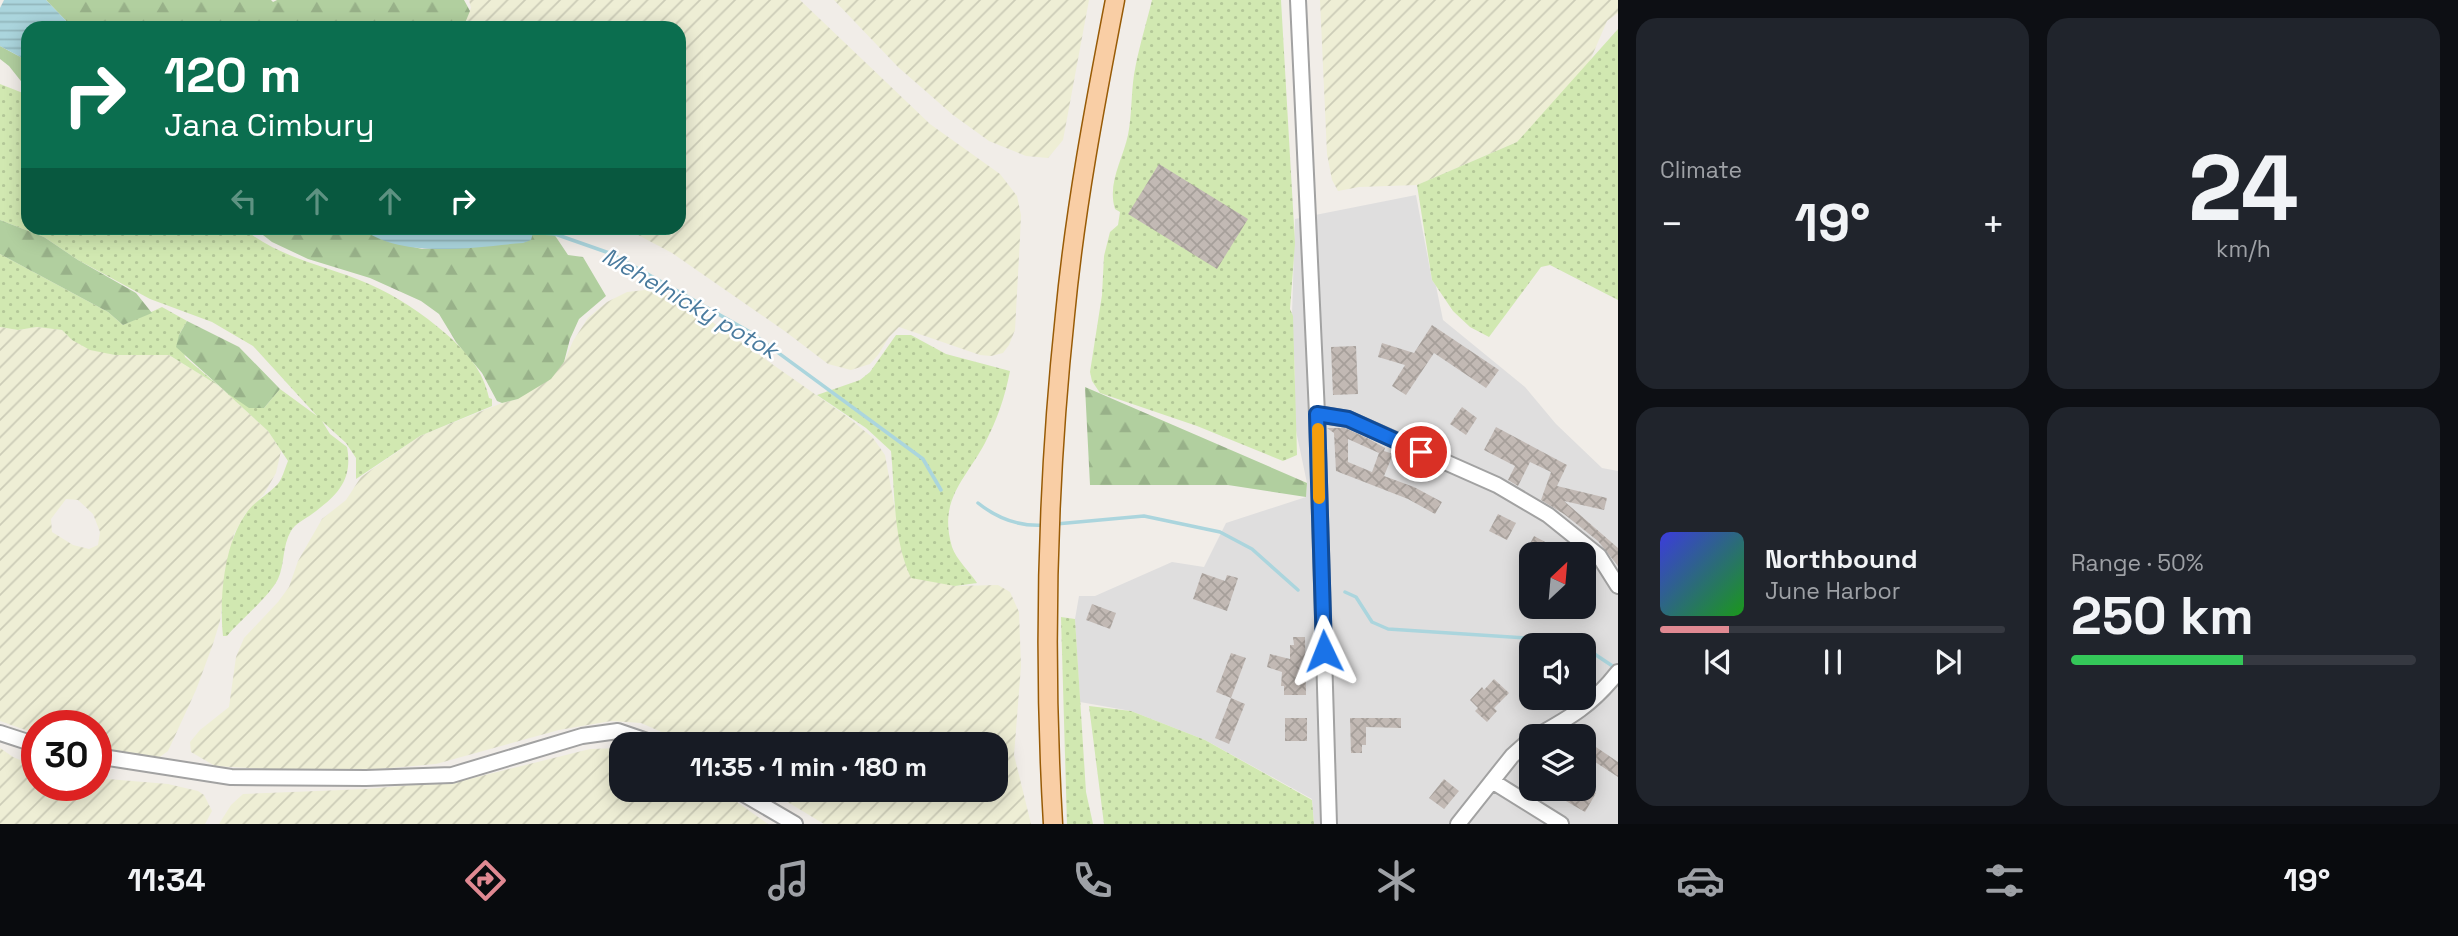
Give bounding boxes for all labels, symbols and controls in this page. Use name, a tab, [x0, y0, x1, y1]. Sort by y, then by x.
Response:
text: 120 m	[164, 44, 301, 106]
icon: right	[49, 49, 140, 140]
text: Jana Cimbury	[164, 105, 375, 145]
text: 24	[2188, 130, 2299, 247]
text: Climate	[1660, 155, 1742, 185]
icon: left	[225, 182, 263, 220]
icon: ahead	[298, 182, 336, 220]
icon: ahead	[371, 182, 409, 220]
icon: right	[444, 182, 482, 220]
text: 19°	[1794, 190, 1871, 256]
text: −	[1660, 200, 1684, 248]
text: +	[1981, 200, 2005, 248]
text: km/h	[2216, 234, 2271, 264]
water label: Mehelnický potok	[597, 240, 786, 367]
pin	[1391, 422, 1451, 482]
icon: arrive	[1402, 433, 1440, 471]
north arrow	[1519, 542, 1596, 620]
map controls	[1519, 542, 1596, 801]
text: Northbound	[1765, 542, 1918, 576]
text: Range · 50%	[2071, 548, 2204, 578]
text: June Harbor	[1765, 576, 1900, 606]
text: 250 km	[2071, 583, 2254, 649]
position arrow	[1287, 614, 1361, 688]
button: sound	[1519, 633, 1596, 710]
icon: previous	[1699, 643, 1737, 681]
icon: pause	[1814, 643, 1852, 681]
icon: next	[1929, 643, 1967, 681]
speed limit sign: 30	[21, 710, 112, 801]
button: layers	[1519, 724, 1596, 801]
text: 11:35 · 1 min · 180 m	[690, 750, 927, 784]
icon: directions	[461, 856, 510, 905]
icon: music	[764, 856, 813, 905]
icon: phone	[1068, 856, 1117, 905]
icon: climate	[1372, 856, 1421, 905]
icon: car	[1676, 856, 1725, 905]
icon: filters	[1980, 856, 2029, 905]
text: 11:34	[127, 860, 206, 900]
text: 19°	[2284, 860, 2330, 900]

